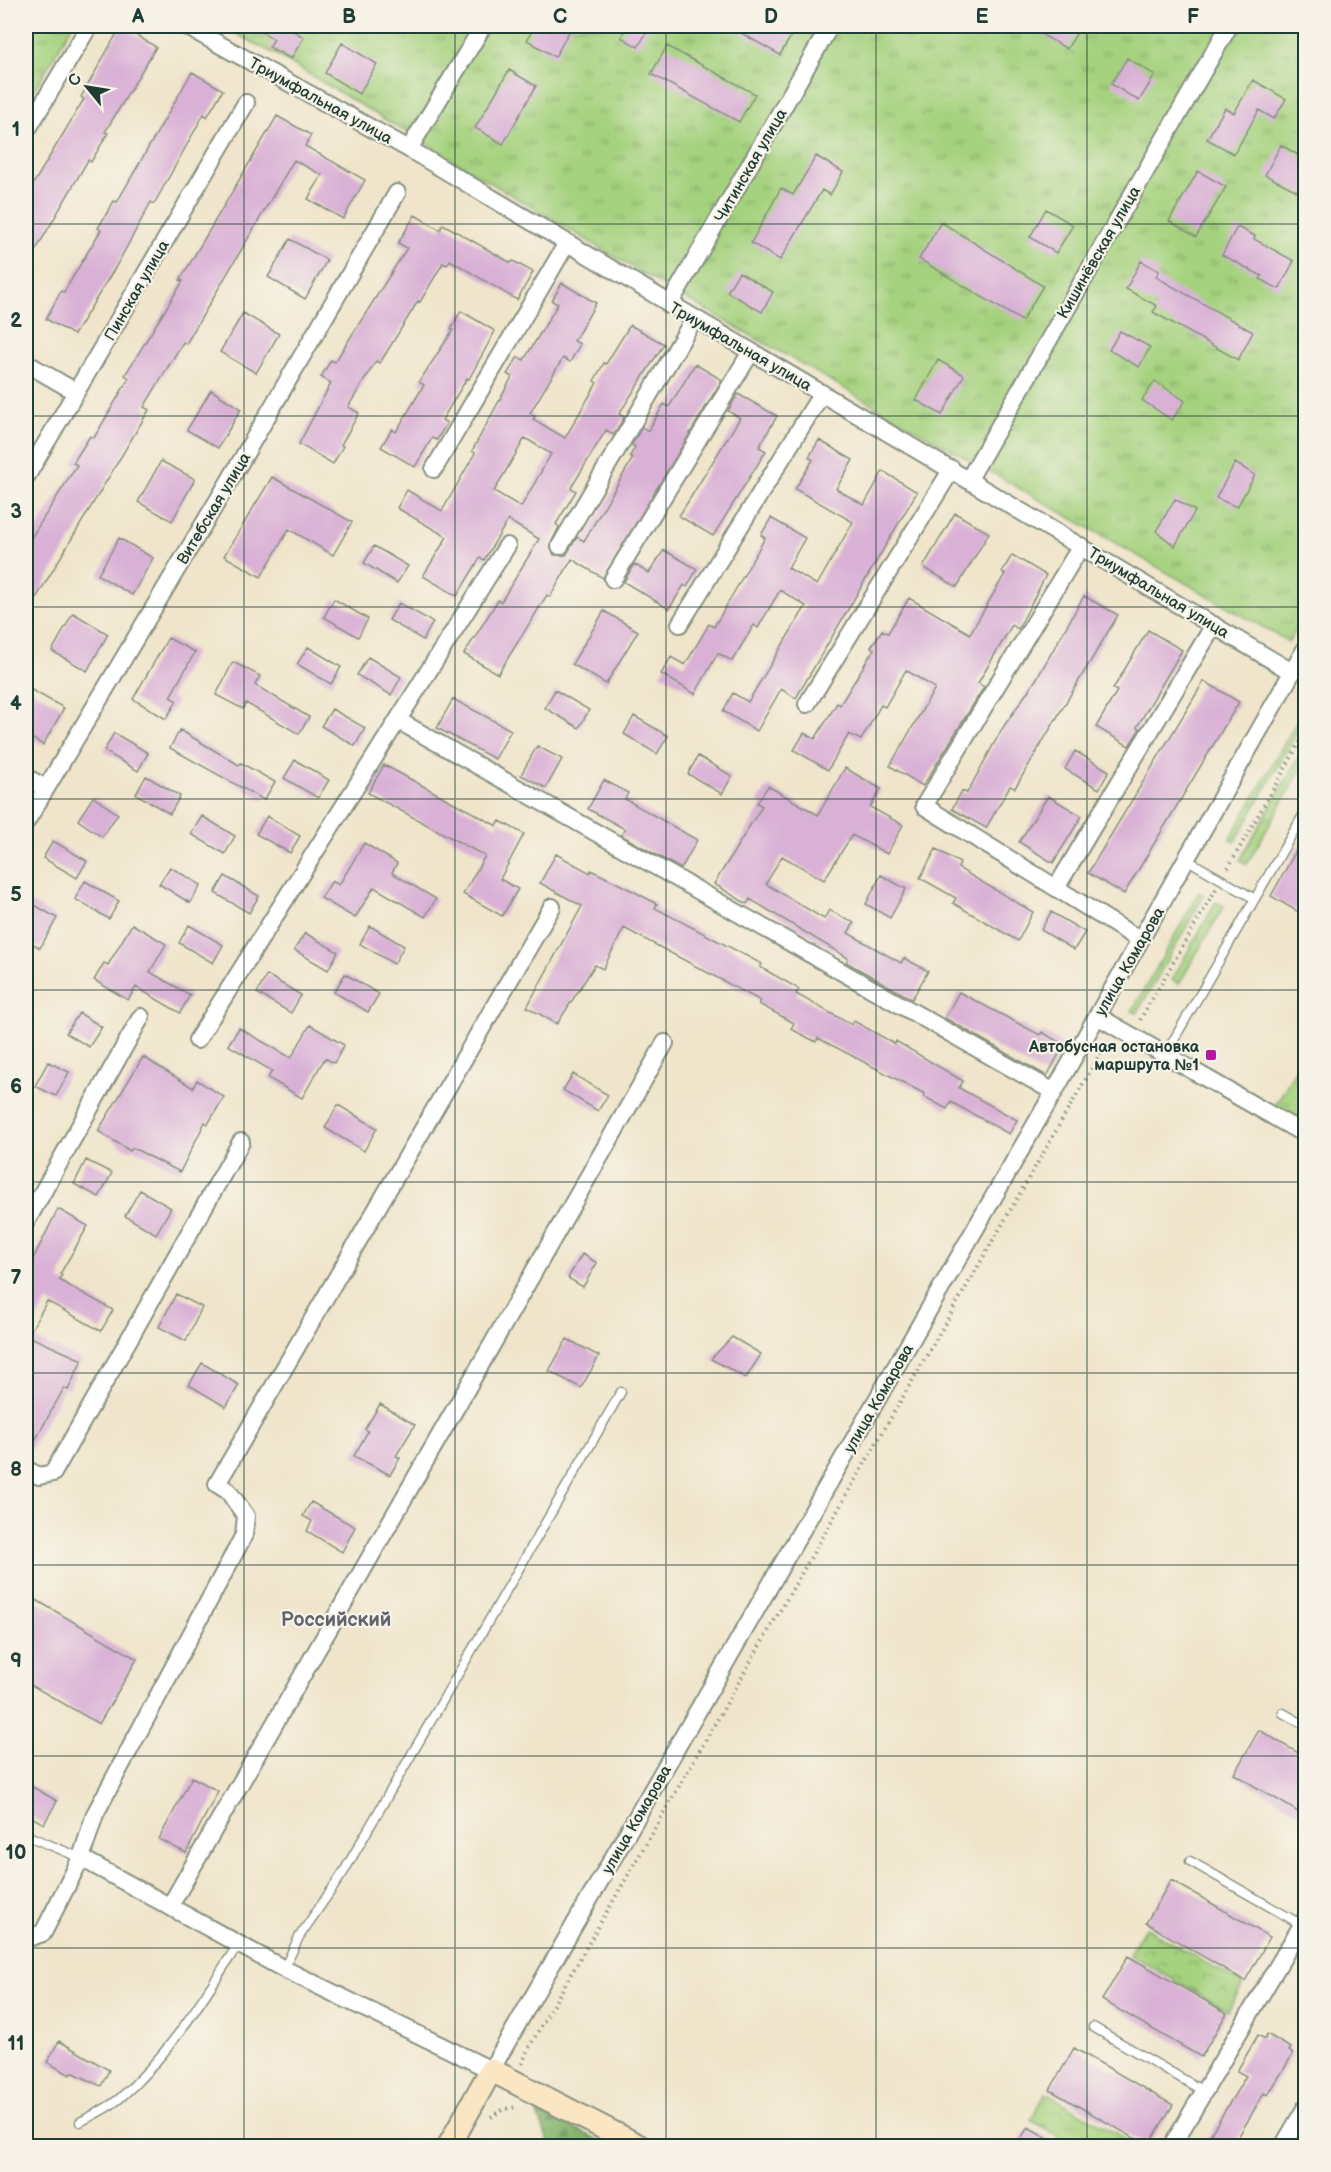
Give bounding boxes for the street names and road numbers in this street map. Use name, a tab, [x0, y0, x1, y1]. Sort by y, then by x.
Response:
street label: Триумфальная улица	[245, 54, 396, 149]
street label: Читинская улица	[711, 105, 792, 226]
street label: Кишинёвская улица	[1054, 183, 1145, 322]
street label: Пинская улица	[101, 237, 174, 344]
street label: Триумфальная улица	[666, 299, 815, 396]
street label: Витебская улица	[173, 449, 255, 568]
street label: Триумфальная улица	[1084, 544, 1233, 643]
street label: улица Комарова	[1091, 904, 1169, 1020]
street label: улица Комарова	[840, 1341, 918, 1457]
street label: улица Комарова	[598, 1762, 676, 1878]

